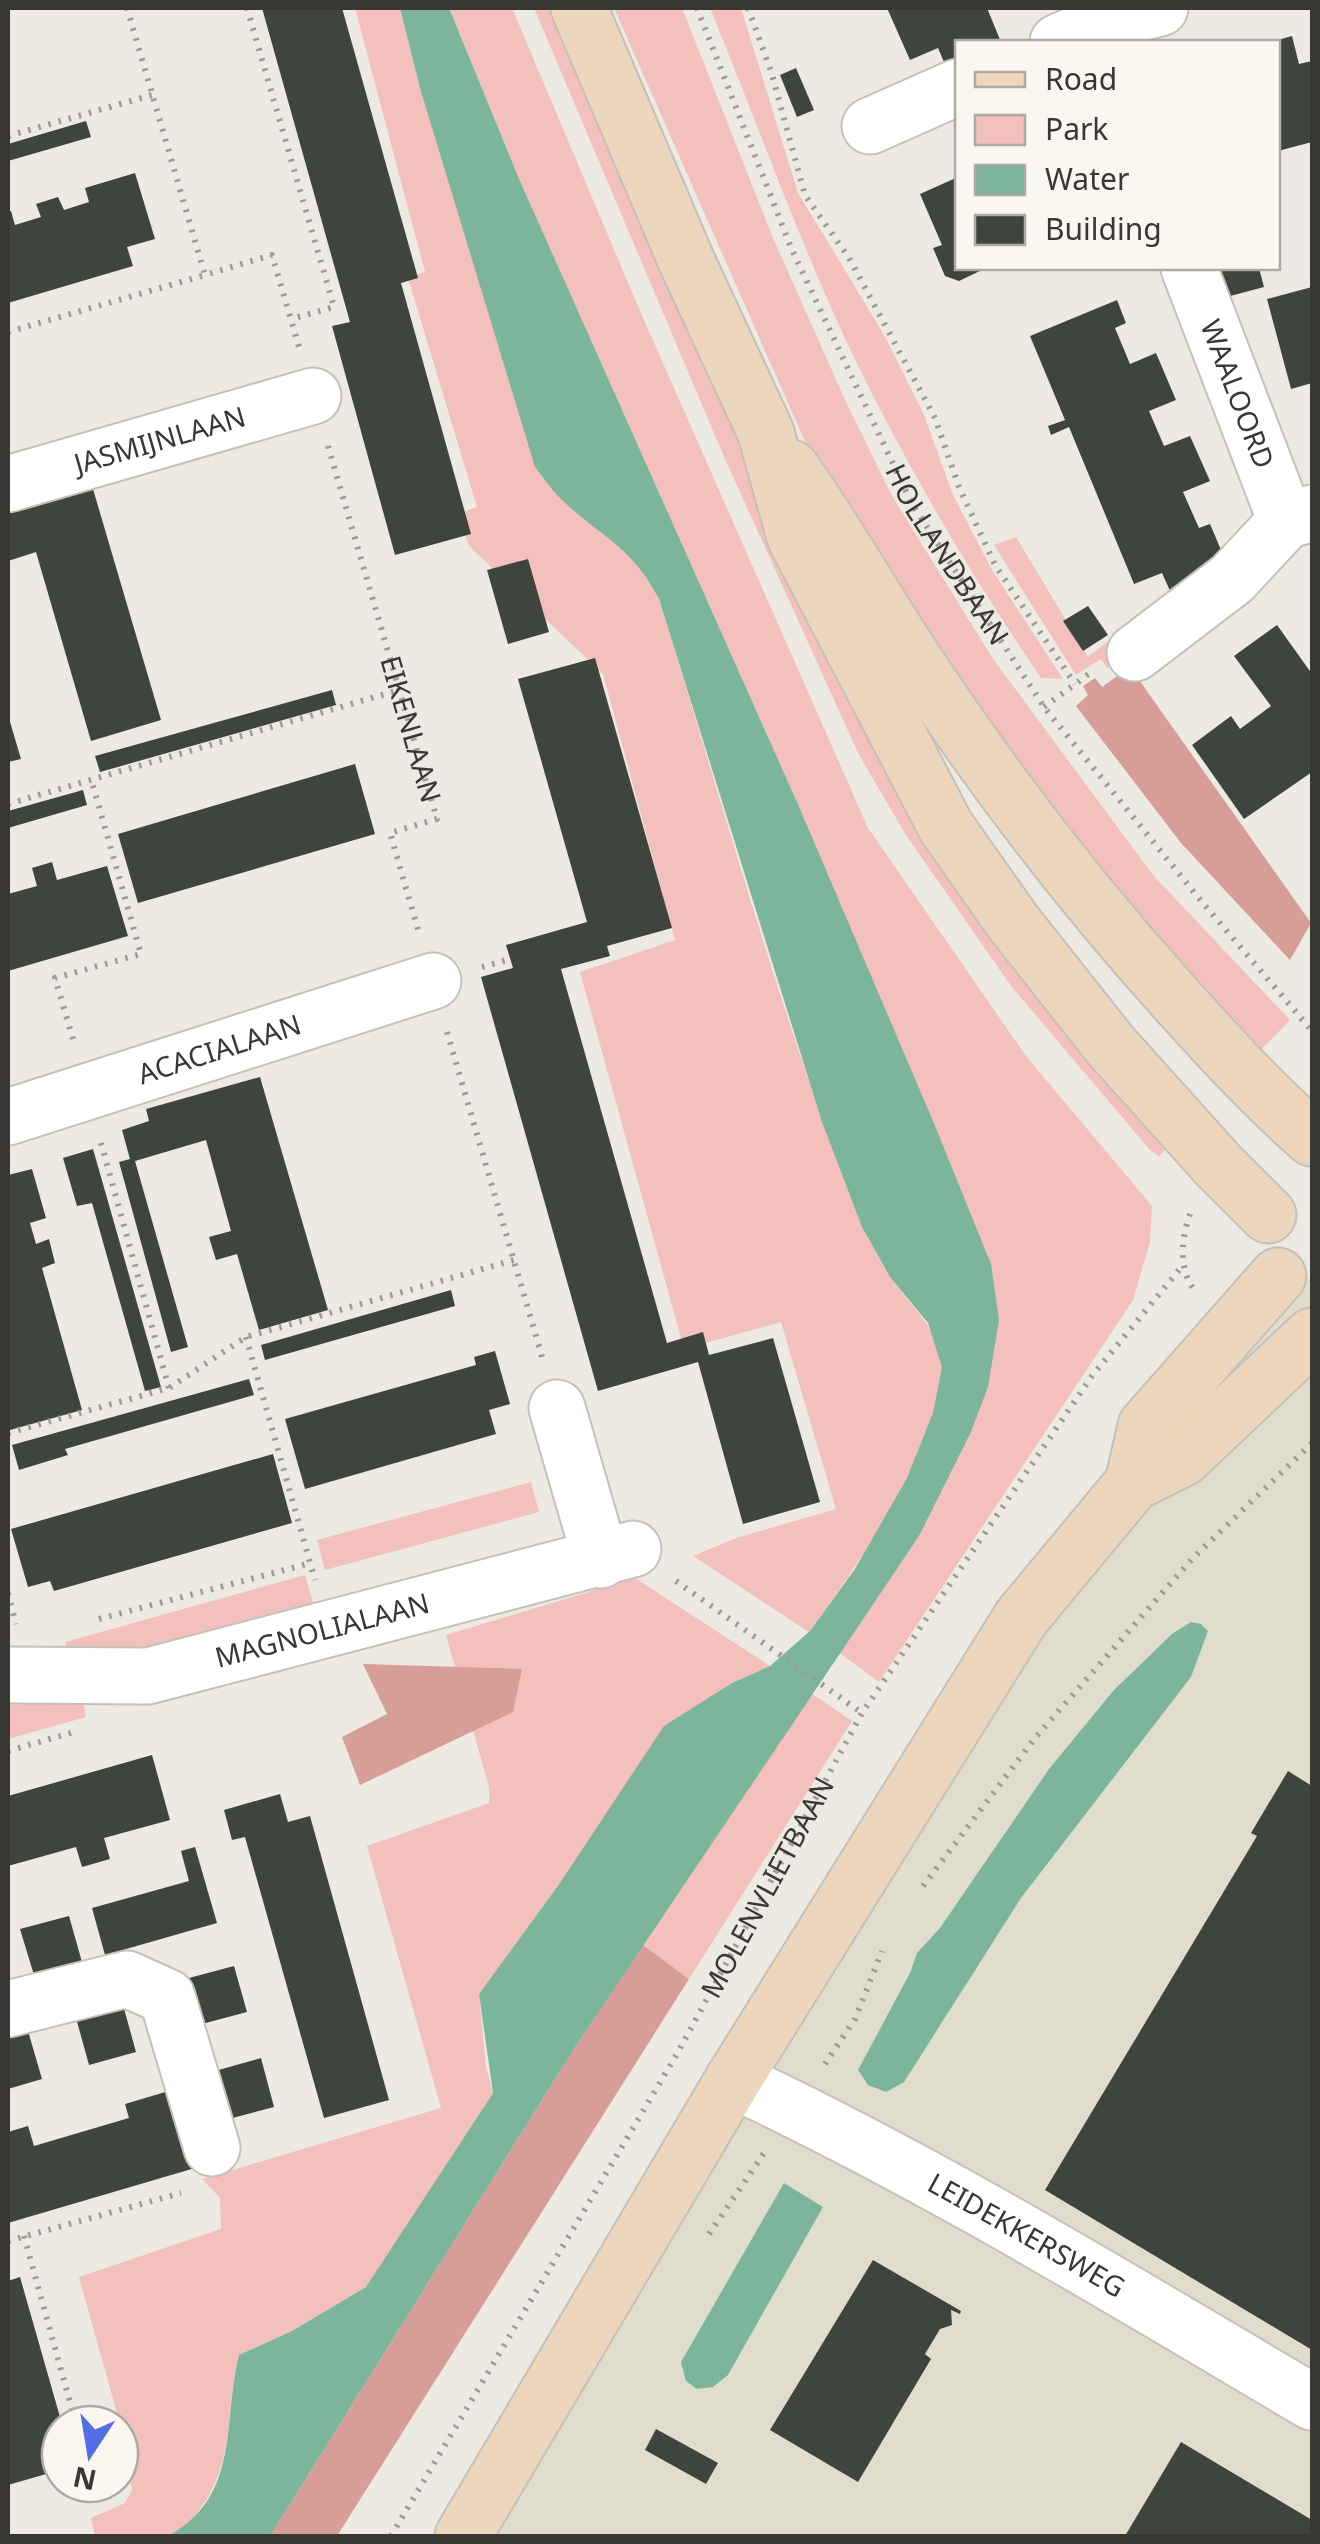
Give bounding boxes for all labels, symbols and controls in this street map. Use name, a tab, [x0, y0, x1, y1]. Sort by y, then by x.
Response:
legend	[955, 40, 1280, 270]
text: Road	[1045, 58, 1117, 99]
text: Park	[1045, 108, 1108, 149]
text: Water	[1045, 158, 1129, 199]
text: Building	[1045, 208, 1162, 249]
street label: WAALOORD	[1193, 314, 1284, 474]
street label: JASMIJNLAAN	[67, 397, 250, 483]
street label: HOLLANDBAAN	[878, 457, 1018, 652]
street label: EIKENLAAN	[372, 651, 451, 807]
street label: ACACIALAAN	[133, 1004, 306, 1092]
street label: MAGNOLIALAAN	[211, 1583, 433, 1676]
street label: MOLENVLIETBAAN	[691, 1770, 842, 2004]
street label: LEIDEKKERSWEG	[922, 2163, 1132, 2305]
north arrow	[40, 2404, 140, 2504]
text: N	[70, 2458, 100, 2500]

